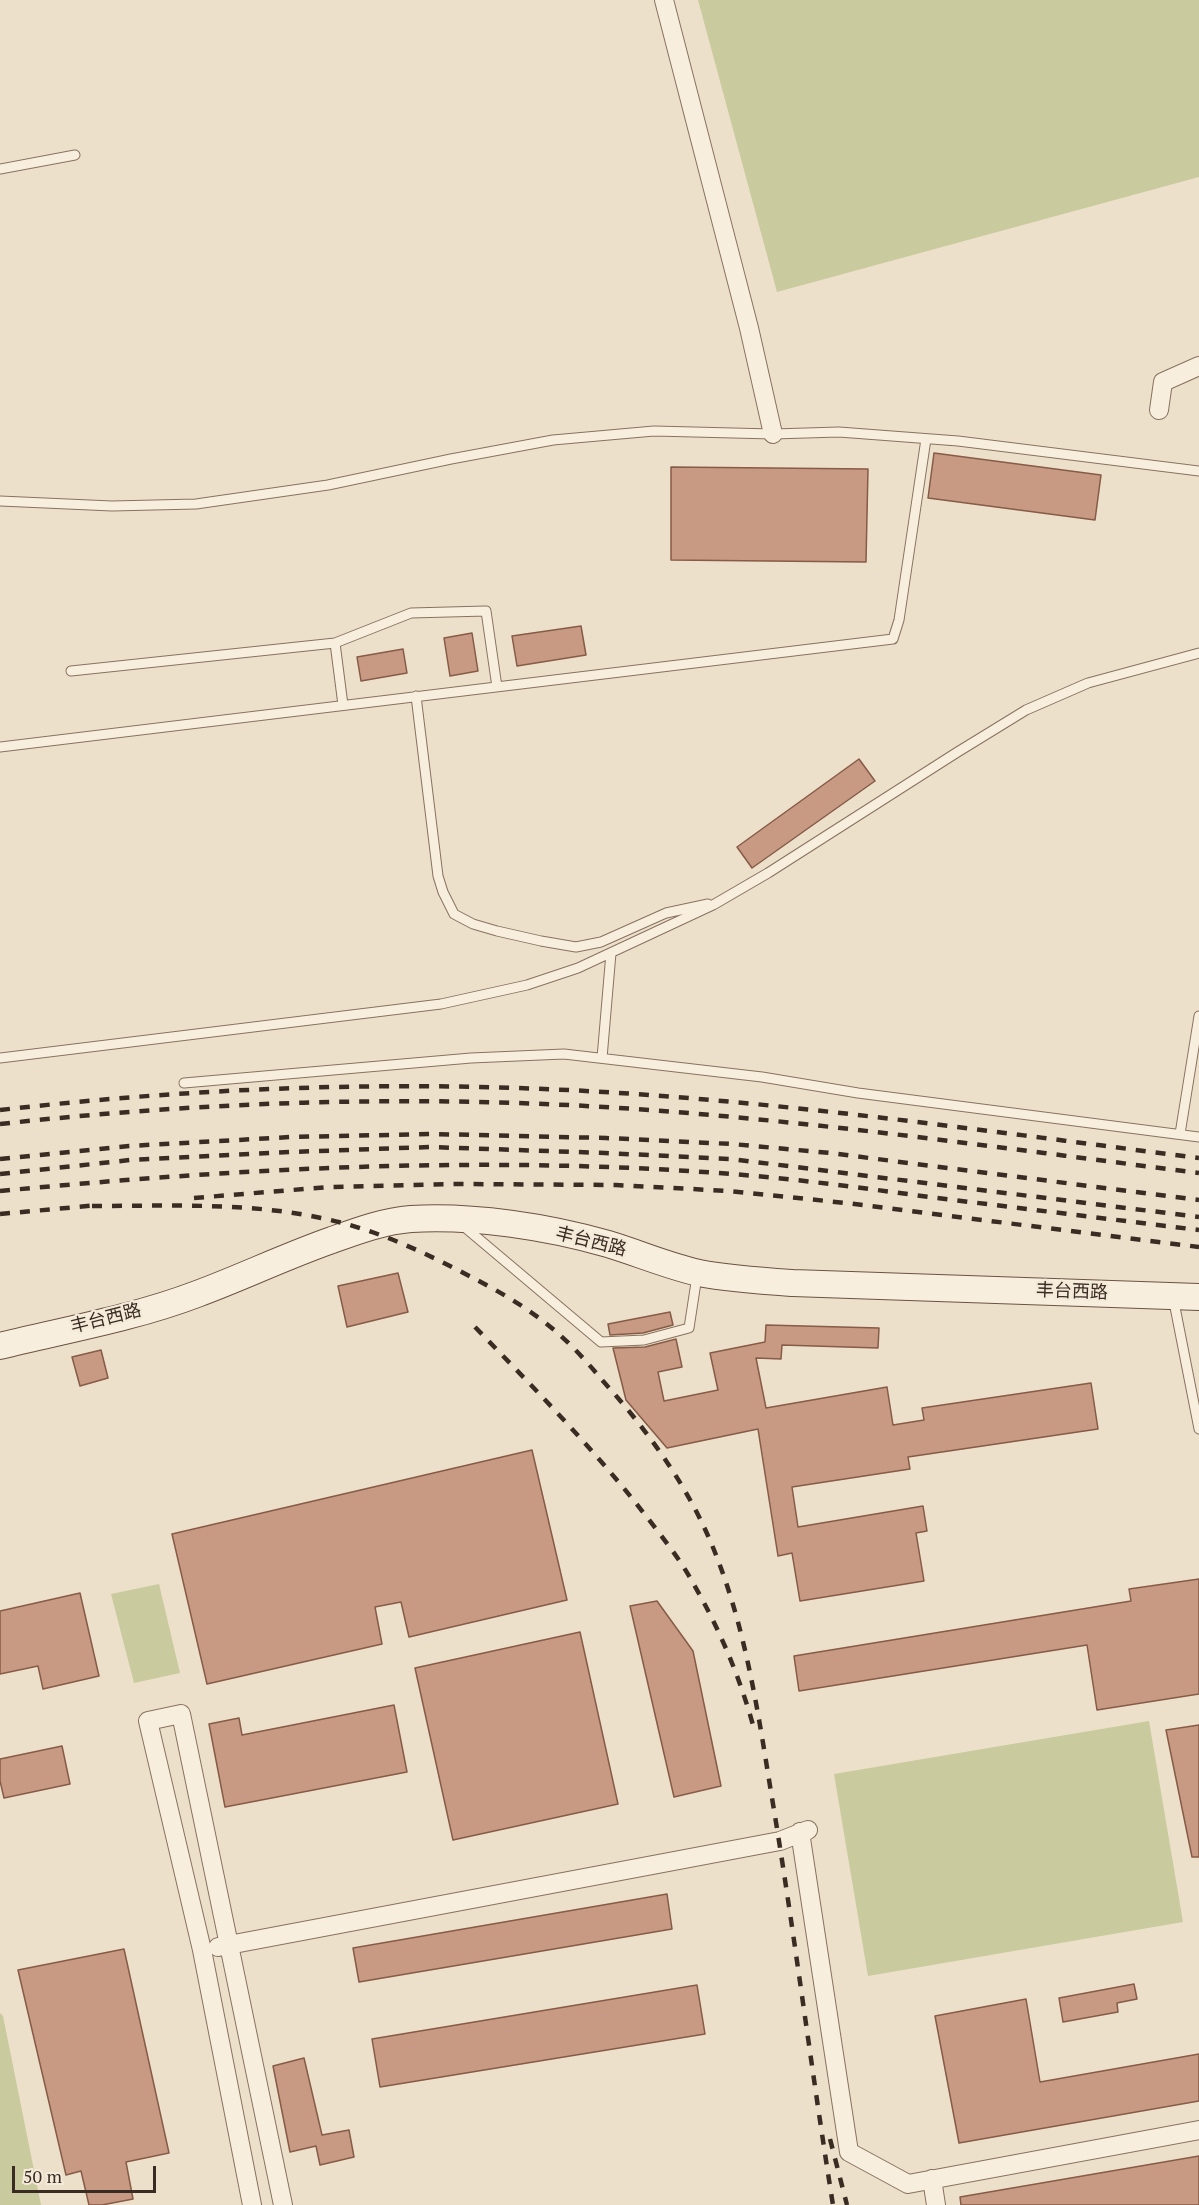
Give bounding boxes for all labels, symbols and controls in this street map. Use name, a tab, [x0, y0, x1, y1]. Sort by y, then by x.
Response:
street label: 丰台西路	[553, 1223, 629, 1261]
street label: 丰台西路	[1036, 1280, 1108, 1304]
street label: 丰台西路	[68, 1300, 144, 1338]
scale bar	[15, 2154, 159, 2192]
text: 50 m	[23, 2164, 62, 2188]

